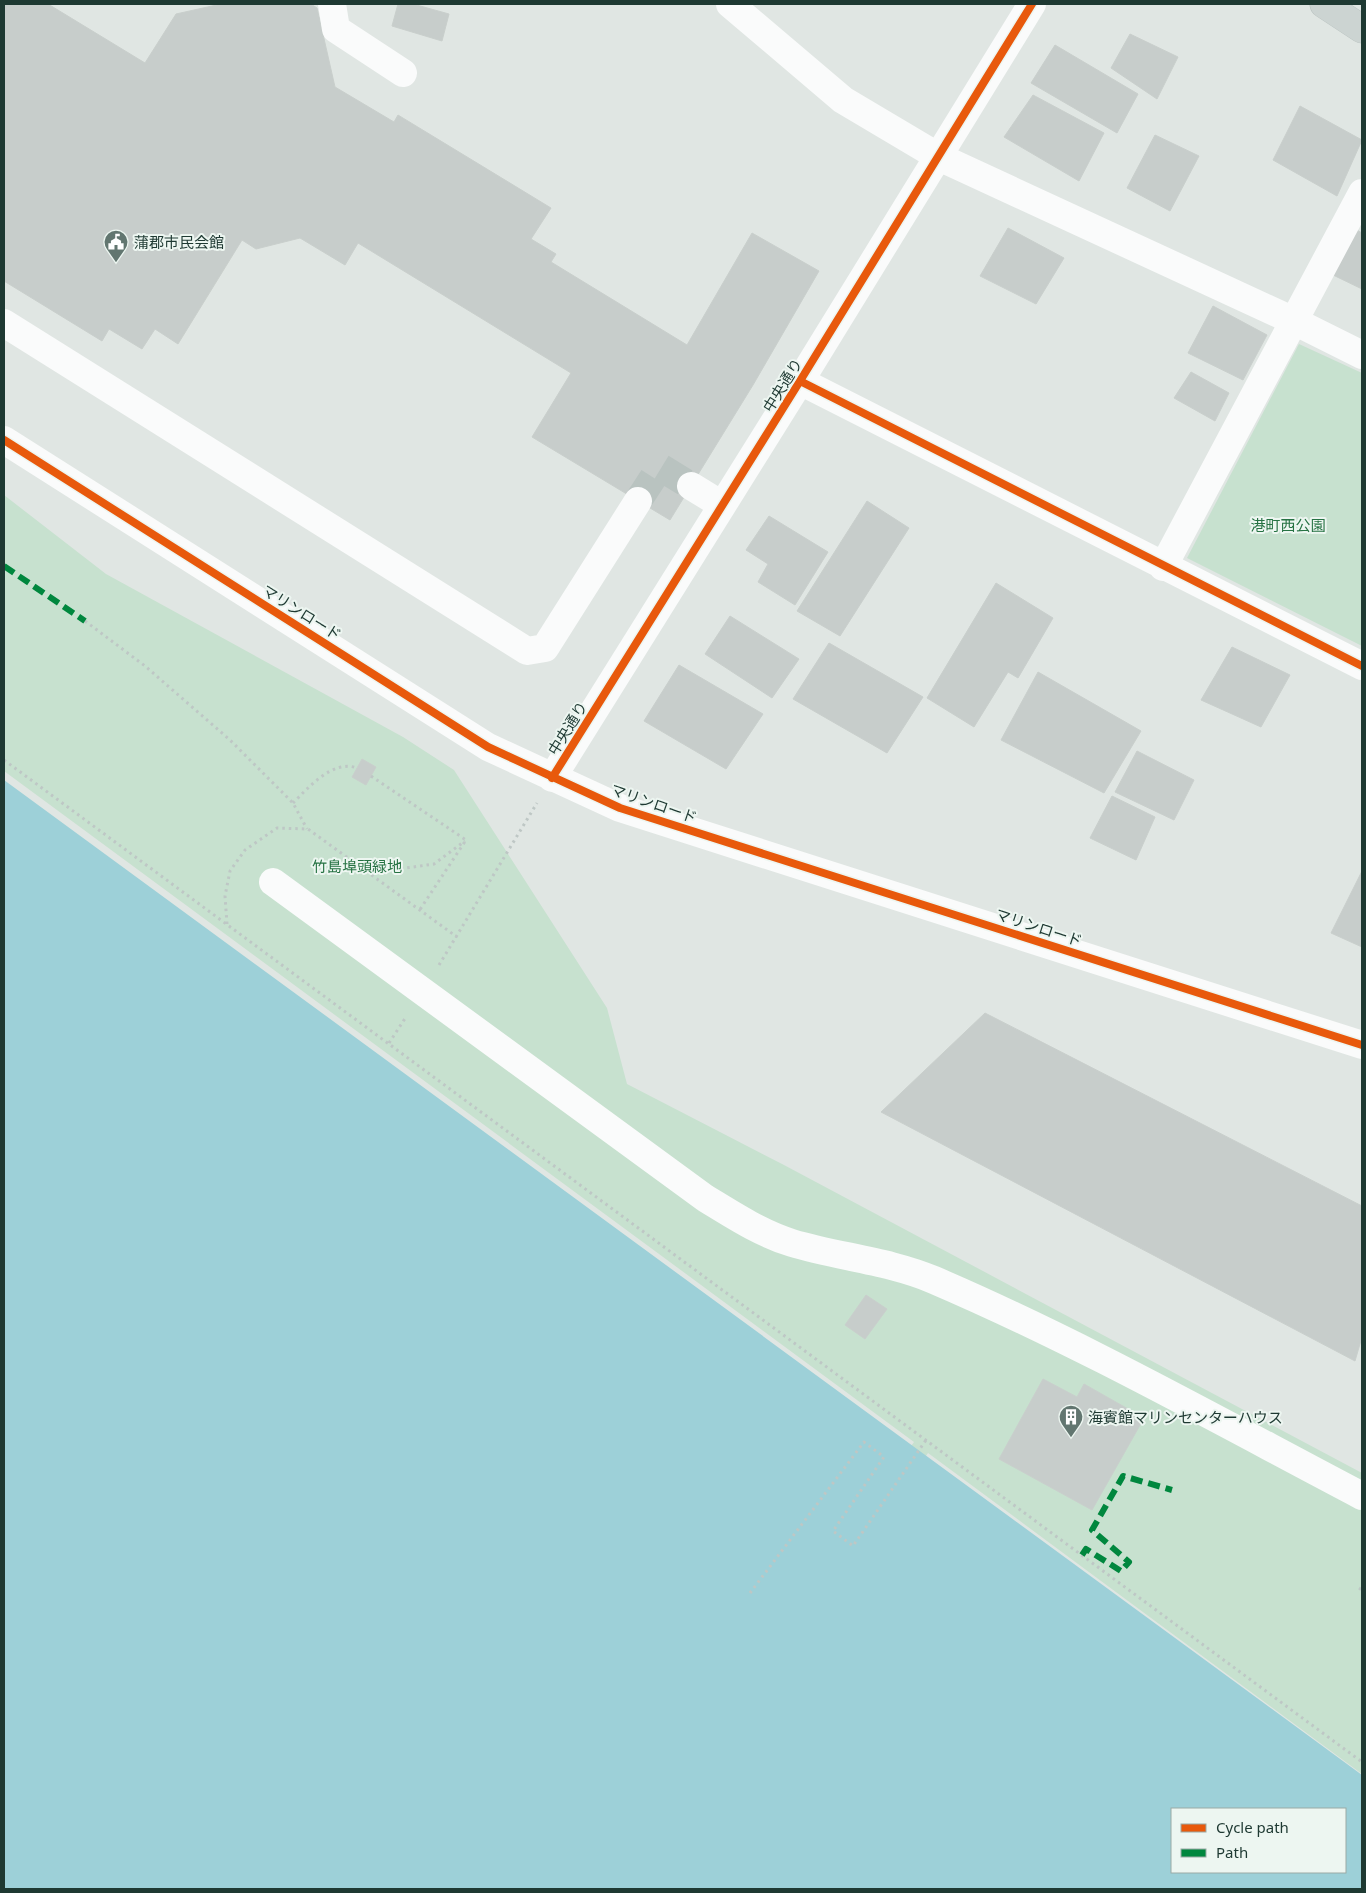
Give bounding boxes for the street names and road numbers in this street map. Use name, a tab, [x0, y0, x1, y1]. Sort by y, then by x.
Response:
street label: 中央通り	[758, 354, 806, 416]
street label: マリンロード	[259, 580, 345, 644]
street label: 中央通り	[543, 697, 591, 759]
street label: マリンロード	[608, 779, 700, 827]
street label: マリンロード	[993, 904, 1085, 950]

